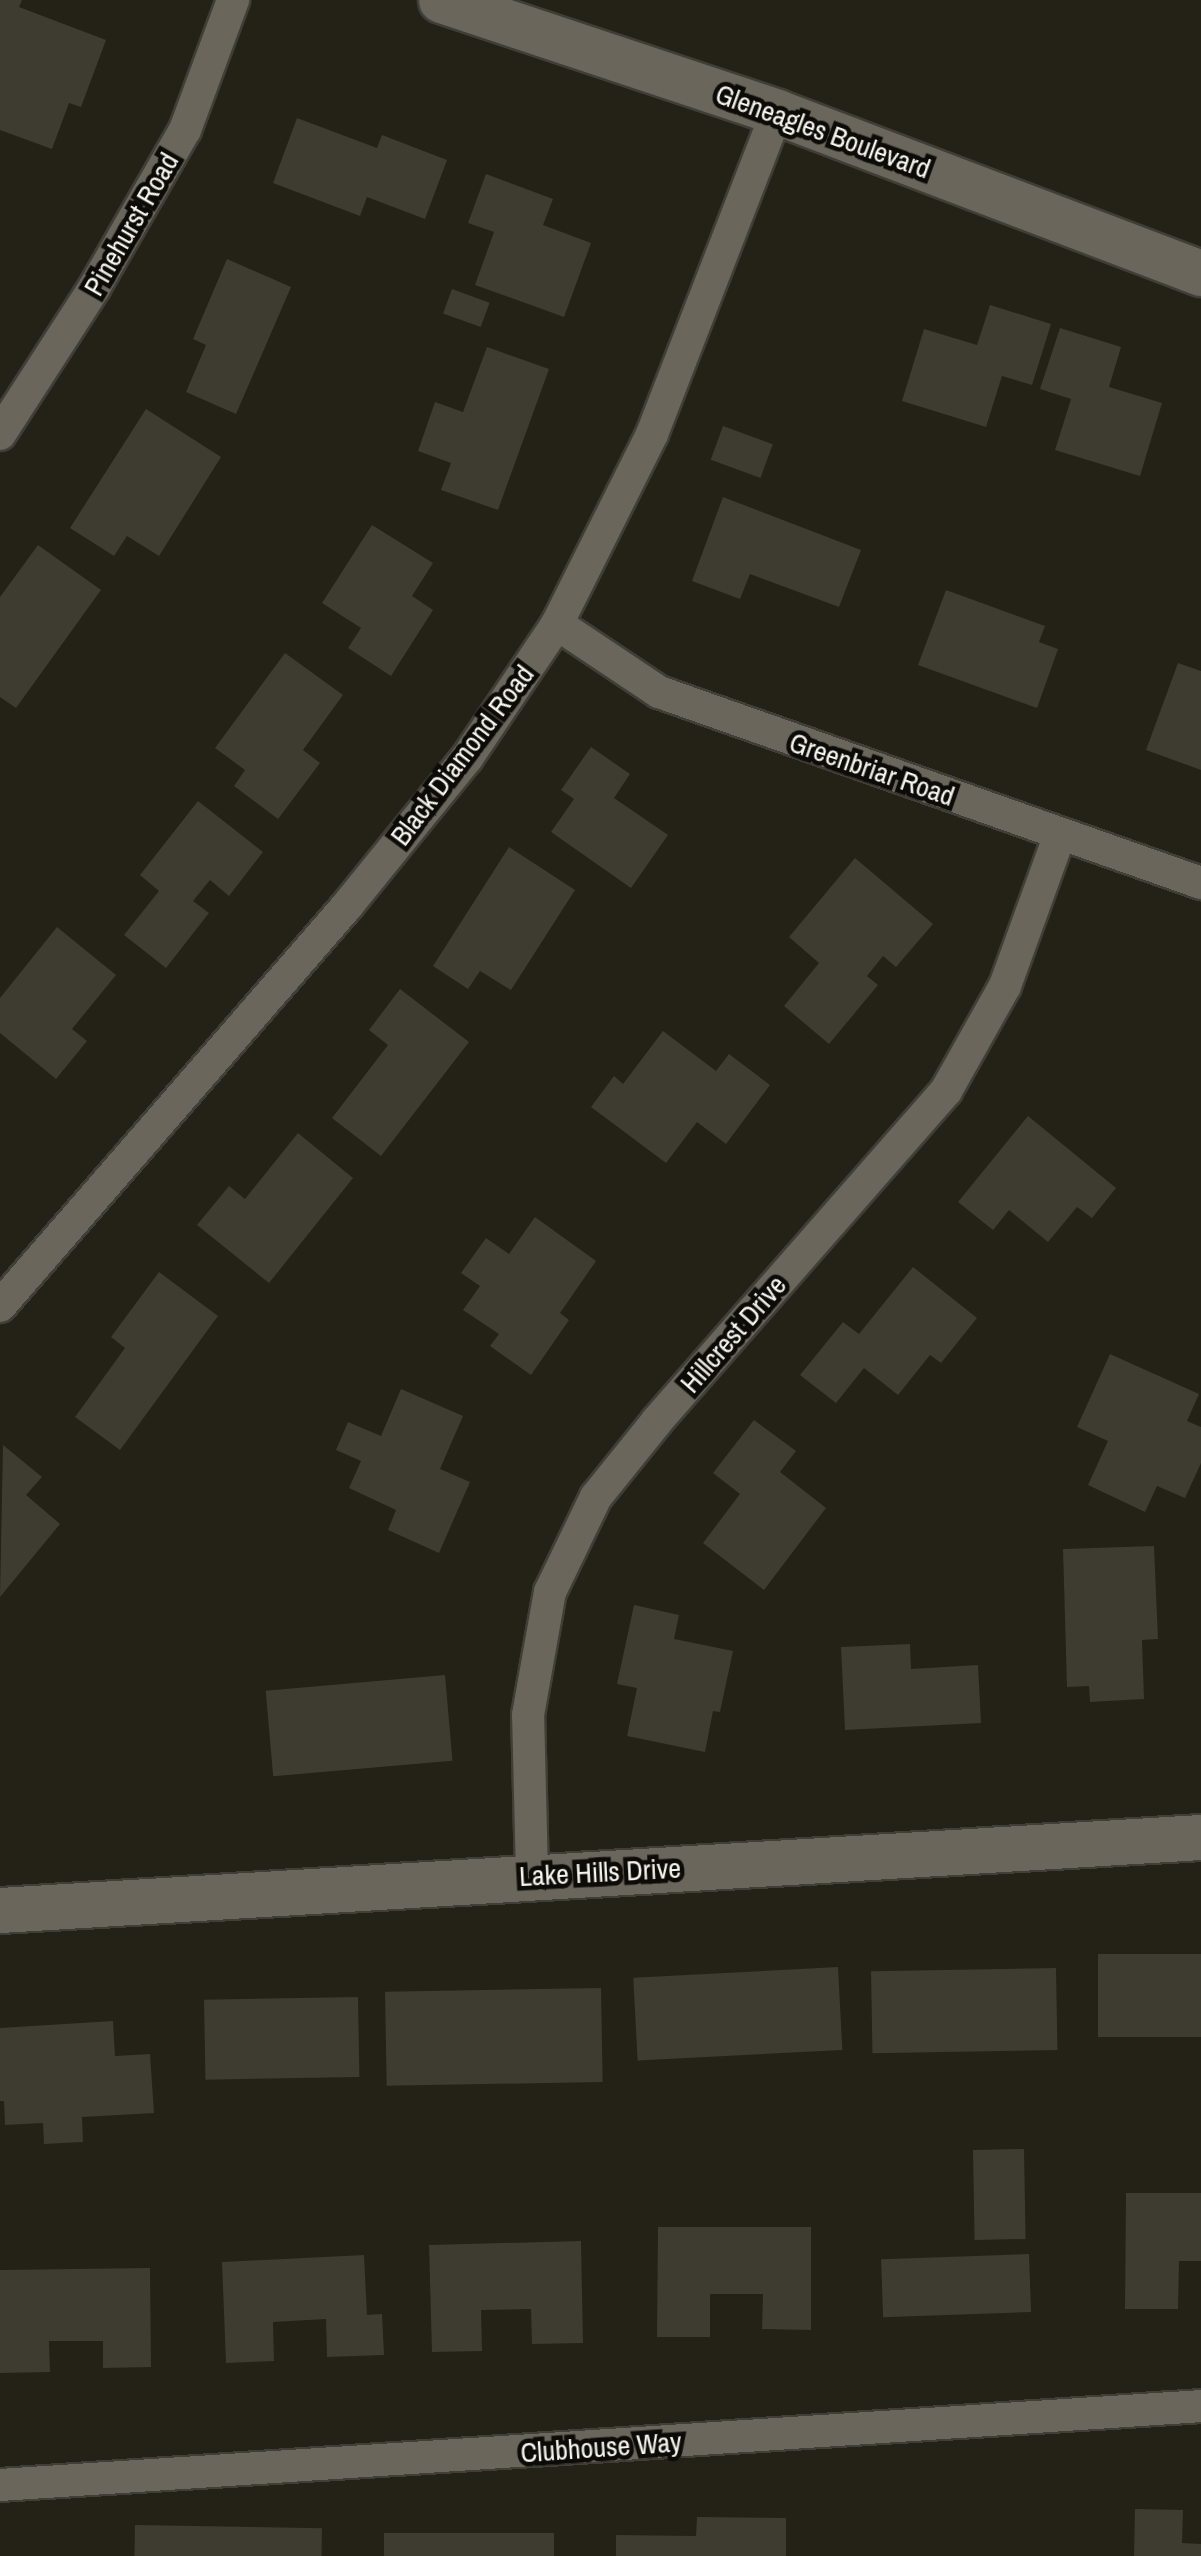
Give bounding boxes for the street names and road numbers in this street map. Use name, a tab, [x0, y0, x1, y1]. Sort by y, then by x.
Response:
street label: Gleneagles Boulevard	[711, 77, 935, 185]
street label: Pinehurst Road	[77, 147, 185, 301]
street label: Black Diamond Road	[383, 658, 541, 852]
street label: Greenbriar Road	[785, 725, 959, 813]
street label: Hillcrest Drive	[673, 1269, 793, 1399]
street label: Lake Hills Drive	[518, 1851, 682, 1893]
street label: Clubhouse Way	[519, 2425, 683, 2469]

